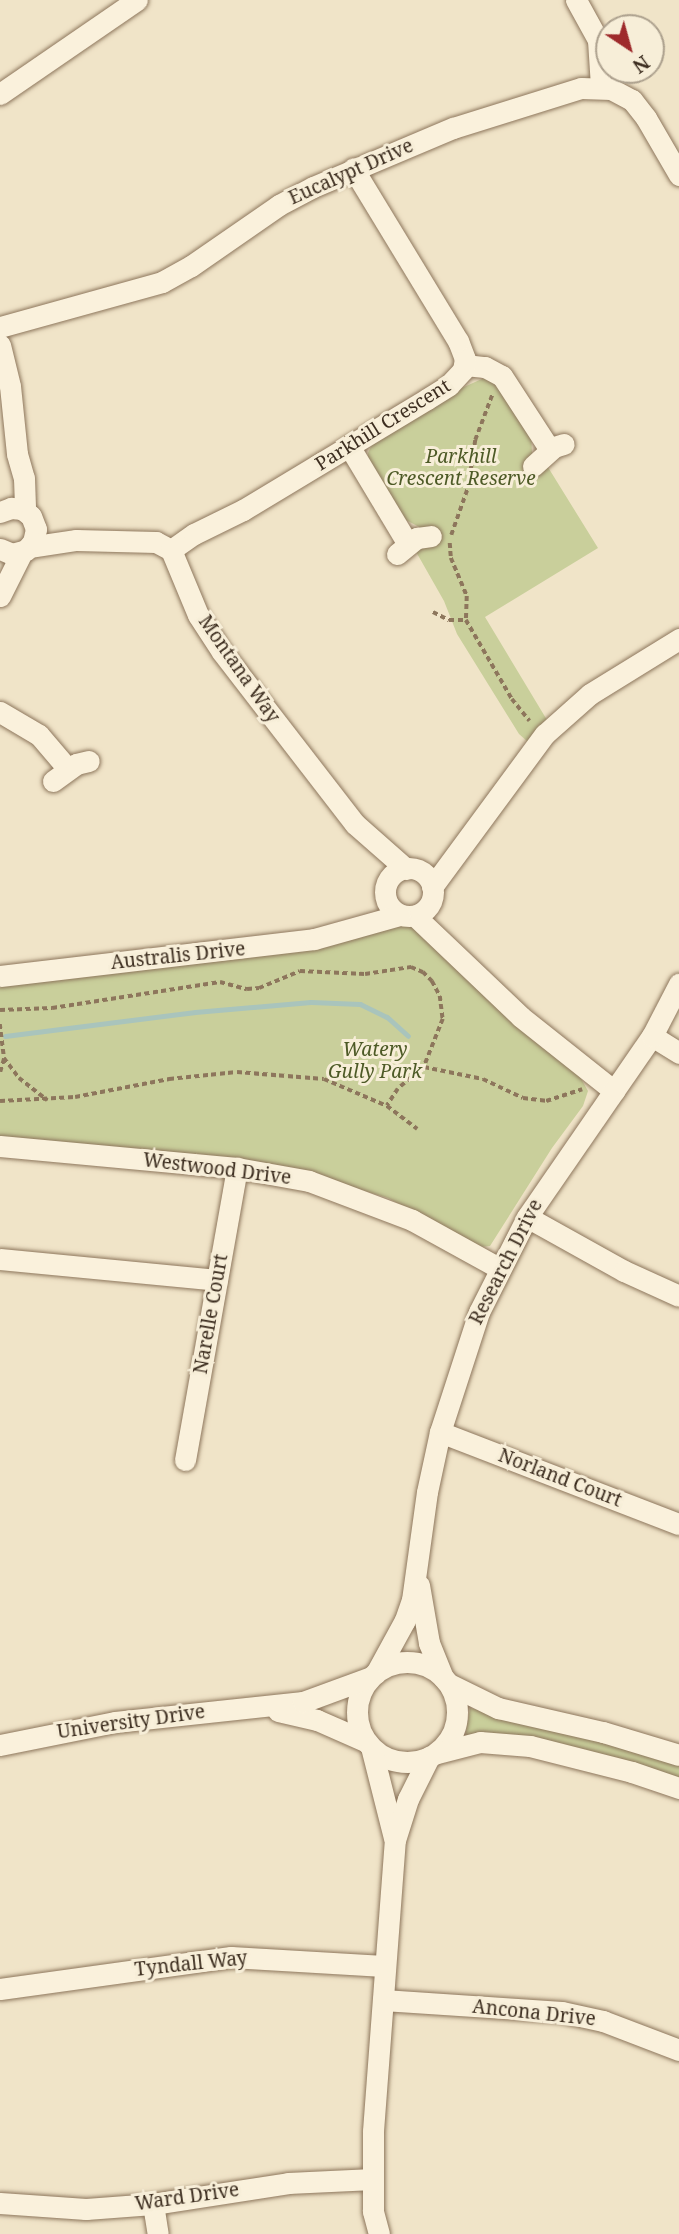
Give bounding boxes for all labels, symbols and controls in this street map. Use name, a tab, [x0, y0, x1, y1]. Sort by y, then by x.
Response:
north arrow	[595, 14, 665, 84]
text: N	[627, 49, 655, 79]
street label: Eucalypt Drive	[285, 134, 417, 210]
street label: Parkhill Crescent	[311, 374, 455, 476]
park label: Parkhill Crescent Reserve	[386, 446, 536, 490]
street label: Montana Way	[194, 611, 284, 727]
street label: Australis Drive	[110, 938, 246, 974]
park label: Watery Gully Park	[328, 1039, 422, 1083]
street label: Westwood Drive	[142, 1149, 292, 1189]
street label: Research Drive	[465, 1196, 547, 1328]
street label: Narelle Court	[189, 1252, 233, 1376]
street label: Norland Court	[495, 1444, 625, 1512]
street label: University Drive	[56, 1700, 206, 1744]
street label: Tyndall Way	[133, 1947, 249, 1981]
street label: Ancona Drive	[471, 1995, 597, 2031]
street label: Ward Drive	[134, 2178, 240, 2216]

